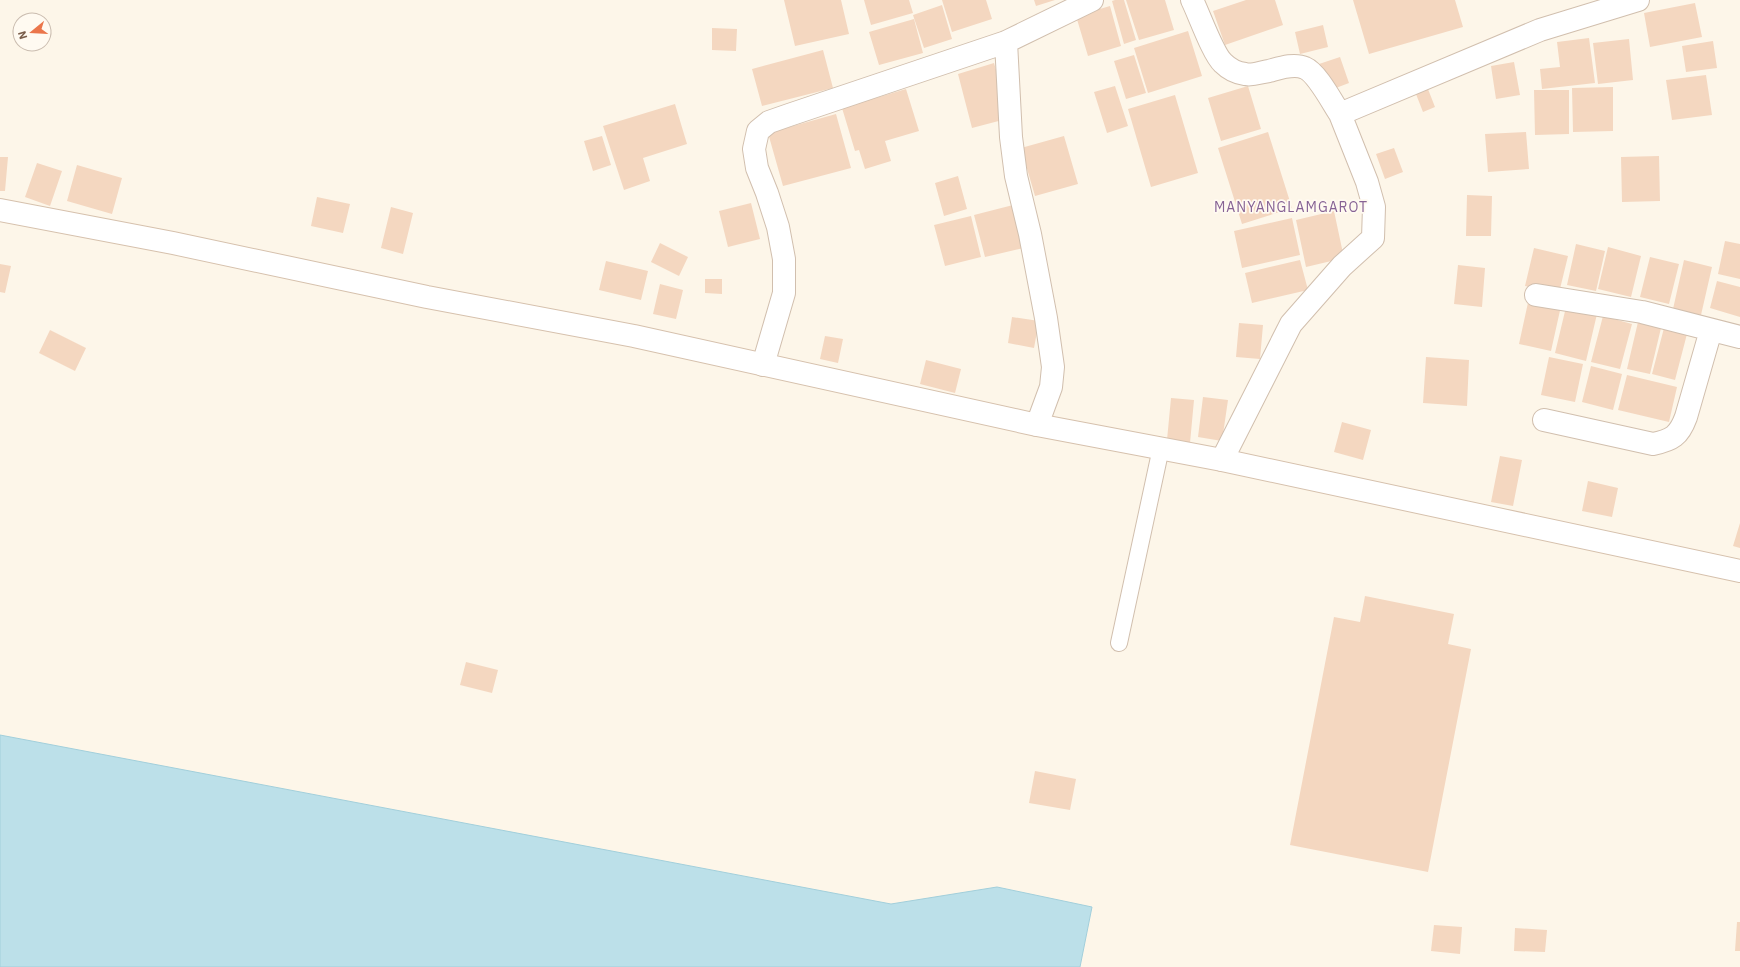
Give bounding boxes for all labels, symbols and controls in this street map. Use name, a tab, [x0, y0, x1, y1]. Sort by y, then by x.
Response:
north arrow	[12, 12, 52, 52]
text: N	[15, 29, 30, 41]
district label: MANYANGLAMGAROT	[1214, 198, 1368, 216]

